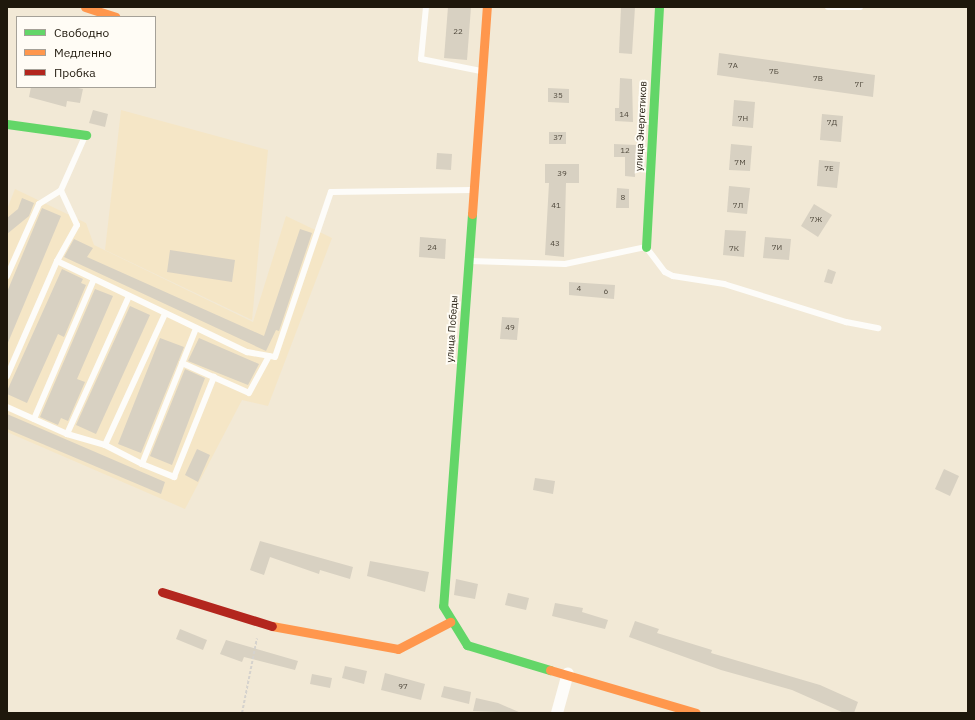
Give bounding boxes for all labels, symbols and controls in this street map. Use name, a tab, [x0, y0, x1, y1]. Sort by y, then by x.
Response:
legend	[16, 16, 156, 88]
text: Свободно	[54, 25, 109, 40]
house number: 22	[453, 27, 463, 37]
text: Медленно	[54, 45, 112, 60]
house number: 7А	[728, 61, 738, 71]
text: Пробка	[54, 65, 96, 80]
house number: 7Б	[769, 67, 779, 77]
house number: 7В	[813, 74, 823, 84]
house number: 7Г	[855, 80, 863, 90]
street label: улица Энергетиков	[633, 81, 649, 171]
house number: 35	[553, 91, 563, 101]
house number: 14	[619, 110, 629, 120]
house number: 7Н	[738, 114, 748, 124]
house number: 7Д	[827, 118, 837, 128]
house number: 37	[553, 133, 563, 143]
house number: 12	[620, 146, 630, 156]
house number: 7М	[734, 158, 746, 168]
house number: 7Е	[824, 164, 834, 174]
house number: 39	[557, 169, 567, 179]
house number: 8	[621, 193, 625, 203]
house number: 41	[551, 201, 561, 211]
house number: 7Л	[733, 201, 743, 211]
house number: 7Ж	[810, 215, 822, 225]
house number: 43	[550, 239, 560, 249]
house number: 24	[427, 243, 437, 253]
house number: 7И	[772, 243, 782, 253]
house number: 7К	[729, 244, 739, 254]
house number: 4	[577, 284, 581, 294]
house number: 6	[604, 287, 608, 297]
street label: улица Победы	[444, 295, 460, 363]
house number: 49	[505, 323, 515, 333]
house number: 97	[398, 682, 408, 692]

